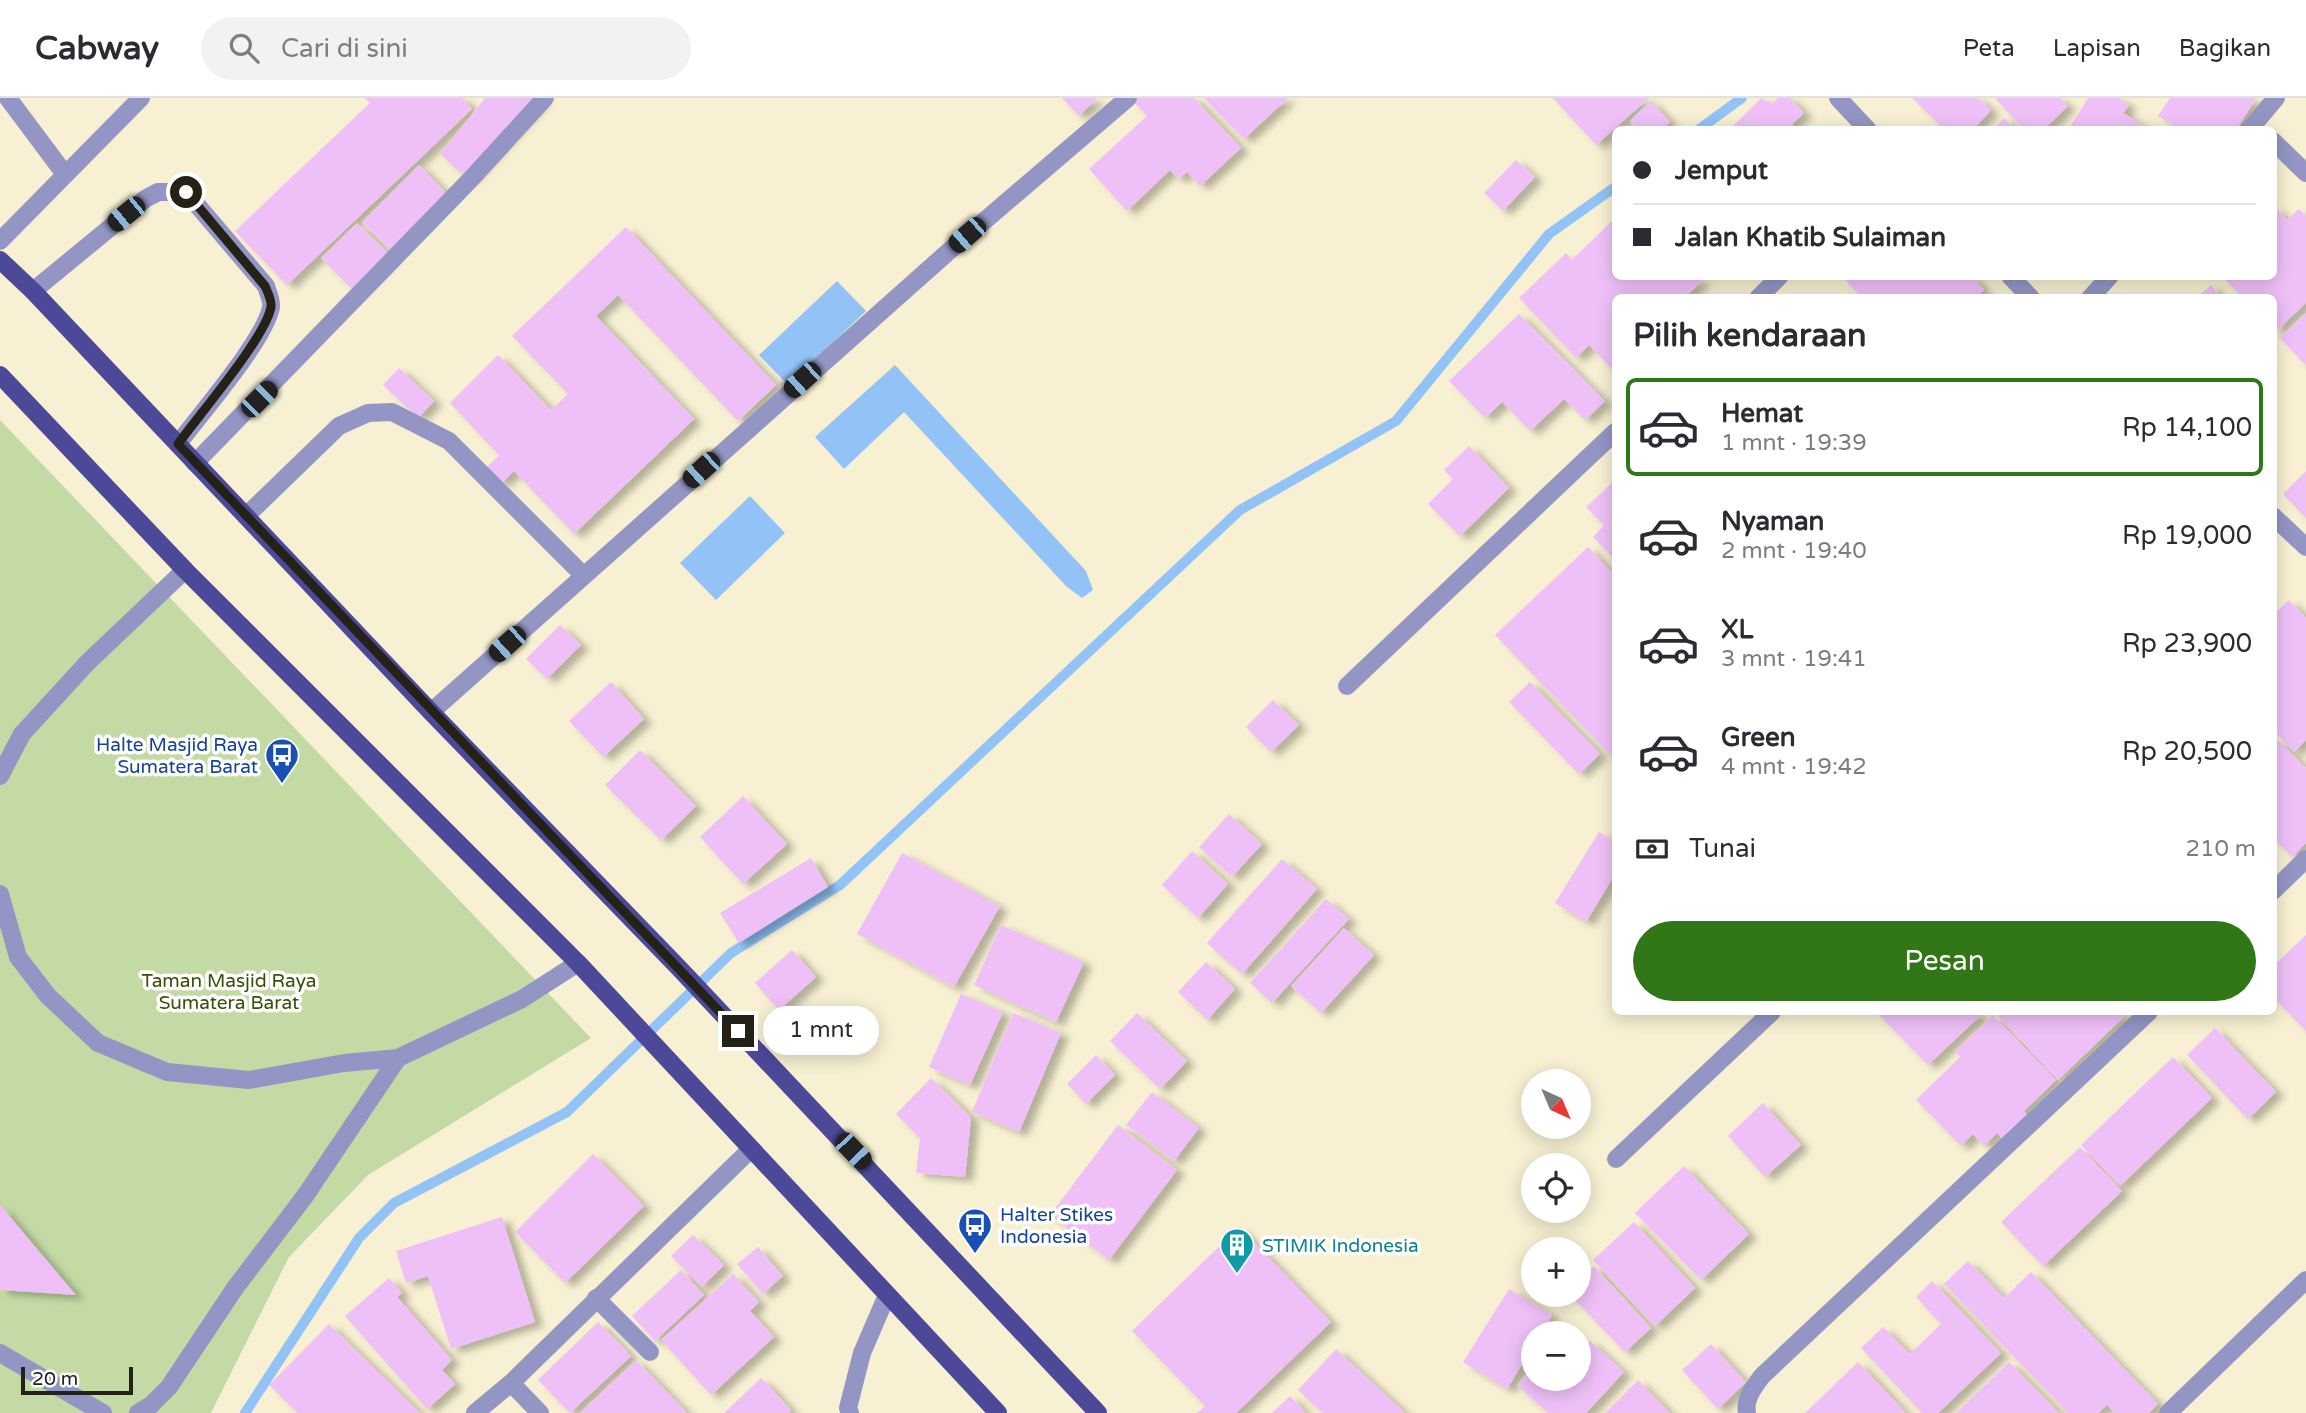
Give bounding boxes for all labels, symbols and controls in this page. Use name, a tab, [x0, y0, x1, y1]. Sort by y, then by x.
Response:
search box	[201, 17, 691, 80]
text: Cabway	[35, 29, 159, 68]
icon: search	[225, 29, 263, 67]
text: Cari di sini	[281, 33, 408, 64]
text: Peta	[1963, 34, 2015, 63]
text: Lapisan	[2053, 34, 2141, 63]
text: Bagikan	[2179, 34, 2271, 63]
text: Jemput	[1675, 155, 1768, 186]
route start	[170, 176, 202, 208]
car	[104, 193, 149, 235]
car	[945, 213, 990, 257]
text: Jalan Khatib Sulaiman	[1675, 222, 1946, 253]
text: Pilih kendaraan	[1633, 317, 1867, 355]
car	[780, 358, 825, 402]
car	[237, 377, 282, 421]
icon: car	[1637, 396, 1700, 459]
text: Hemat	[1721, 398, 1803, 429]
text: Rp 14,100	[2122, 412, 2252, 443]
text: 1 mnt · 19:39	[1721, 429, 1867, 457]
car	[679, 448, 724, 492]
icon: car	[1637, 504, 1700, 567]
text: Nyaman	[1721, 506, 1824, 537]
text: Rp 19,000	[2122, 520, 2252, 551]
text: 2 mnt · 19:40	[1721, 537, 1867, 565]
icon: car	[1637, 612, 1700, 675]
text: XL	[1721, 614, 1753, 645]
car	[485, 622, 530, 666]
text: Rp 23,900	[2122, 628, 2252, 659]
text: 3 mnt · 19:41	[1721, 645, 1867, 673]
icon: car	[1637, 720, 1700, 783]
text: Green	[1721, 722, 1796, 753]
place label: Halte Masjid Raya Sumatera Barat	[96, 734, 258, 778]
bus stop icon: Halte Masjid Raya Sumatera Barat	[263, 736, 301, 785]
text: Rp 20,500	[2122, 736, 2252, 767]
text: 4 mnt · 19:42	[1721, 753, 1867, 781]
icon: cash	[1633, 830, 1671, 868]
text: Tunai	[1689, 833, 1756, 864]
text: 210 m	[2186, 835, 2256, 863]
button: Pesan	[1633, 921, 2256, 1001]
park label: Taman Masjid Raya Sumatera Barat	[142, 970, 316, 1014]
callout: 1 mnt	[762, 1006, 878, 1056]
route end	[722, 1015, 754, 1047]
text: 1 mnt	[789, 1016, 853, 1044]
north arrow	[1521, 1069, 1591, 1139]
map controls	[1521, 1069, 1591, 1391]
car	[831, 1129, 876, 1173]
button: locate	[1521, 1153, 1591, 1223]
place label: Halter Stikes Indonesia	[1000, 1204, 1113, 1248]
bus stop icon: Halter Stikes Indonesia	[956, 1206, 994, 1255]
building icon: STIMIK Indonesia	[1218, 1226, 1256, 1275]
place label: STIMIK Indonesia	[1262, 1235, 1419, 1257]
button: +	[1521, 1237, 1591, 1307]
button: −	[1521, 1321, 1591, 1391]
scale bar	[21, 1364, 133, 1396]
text: 20 m	[32, 1368, 78, 1390]

